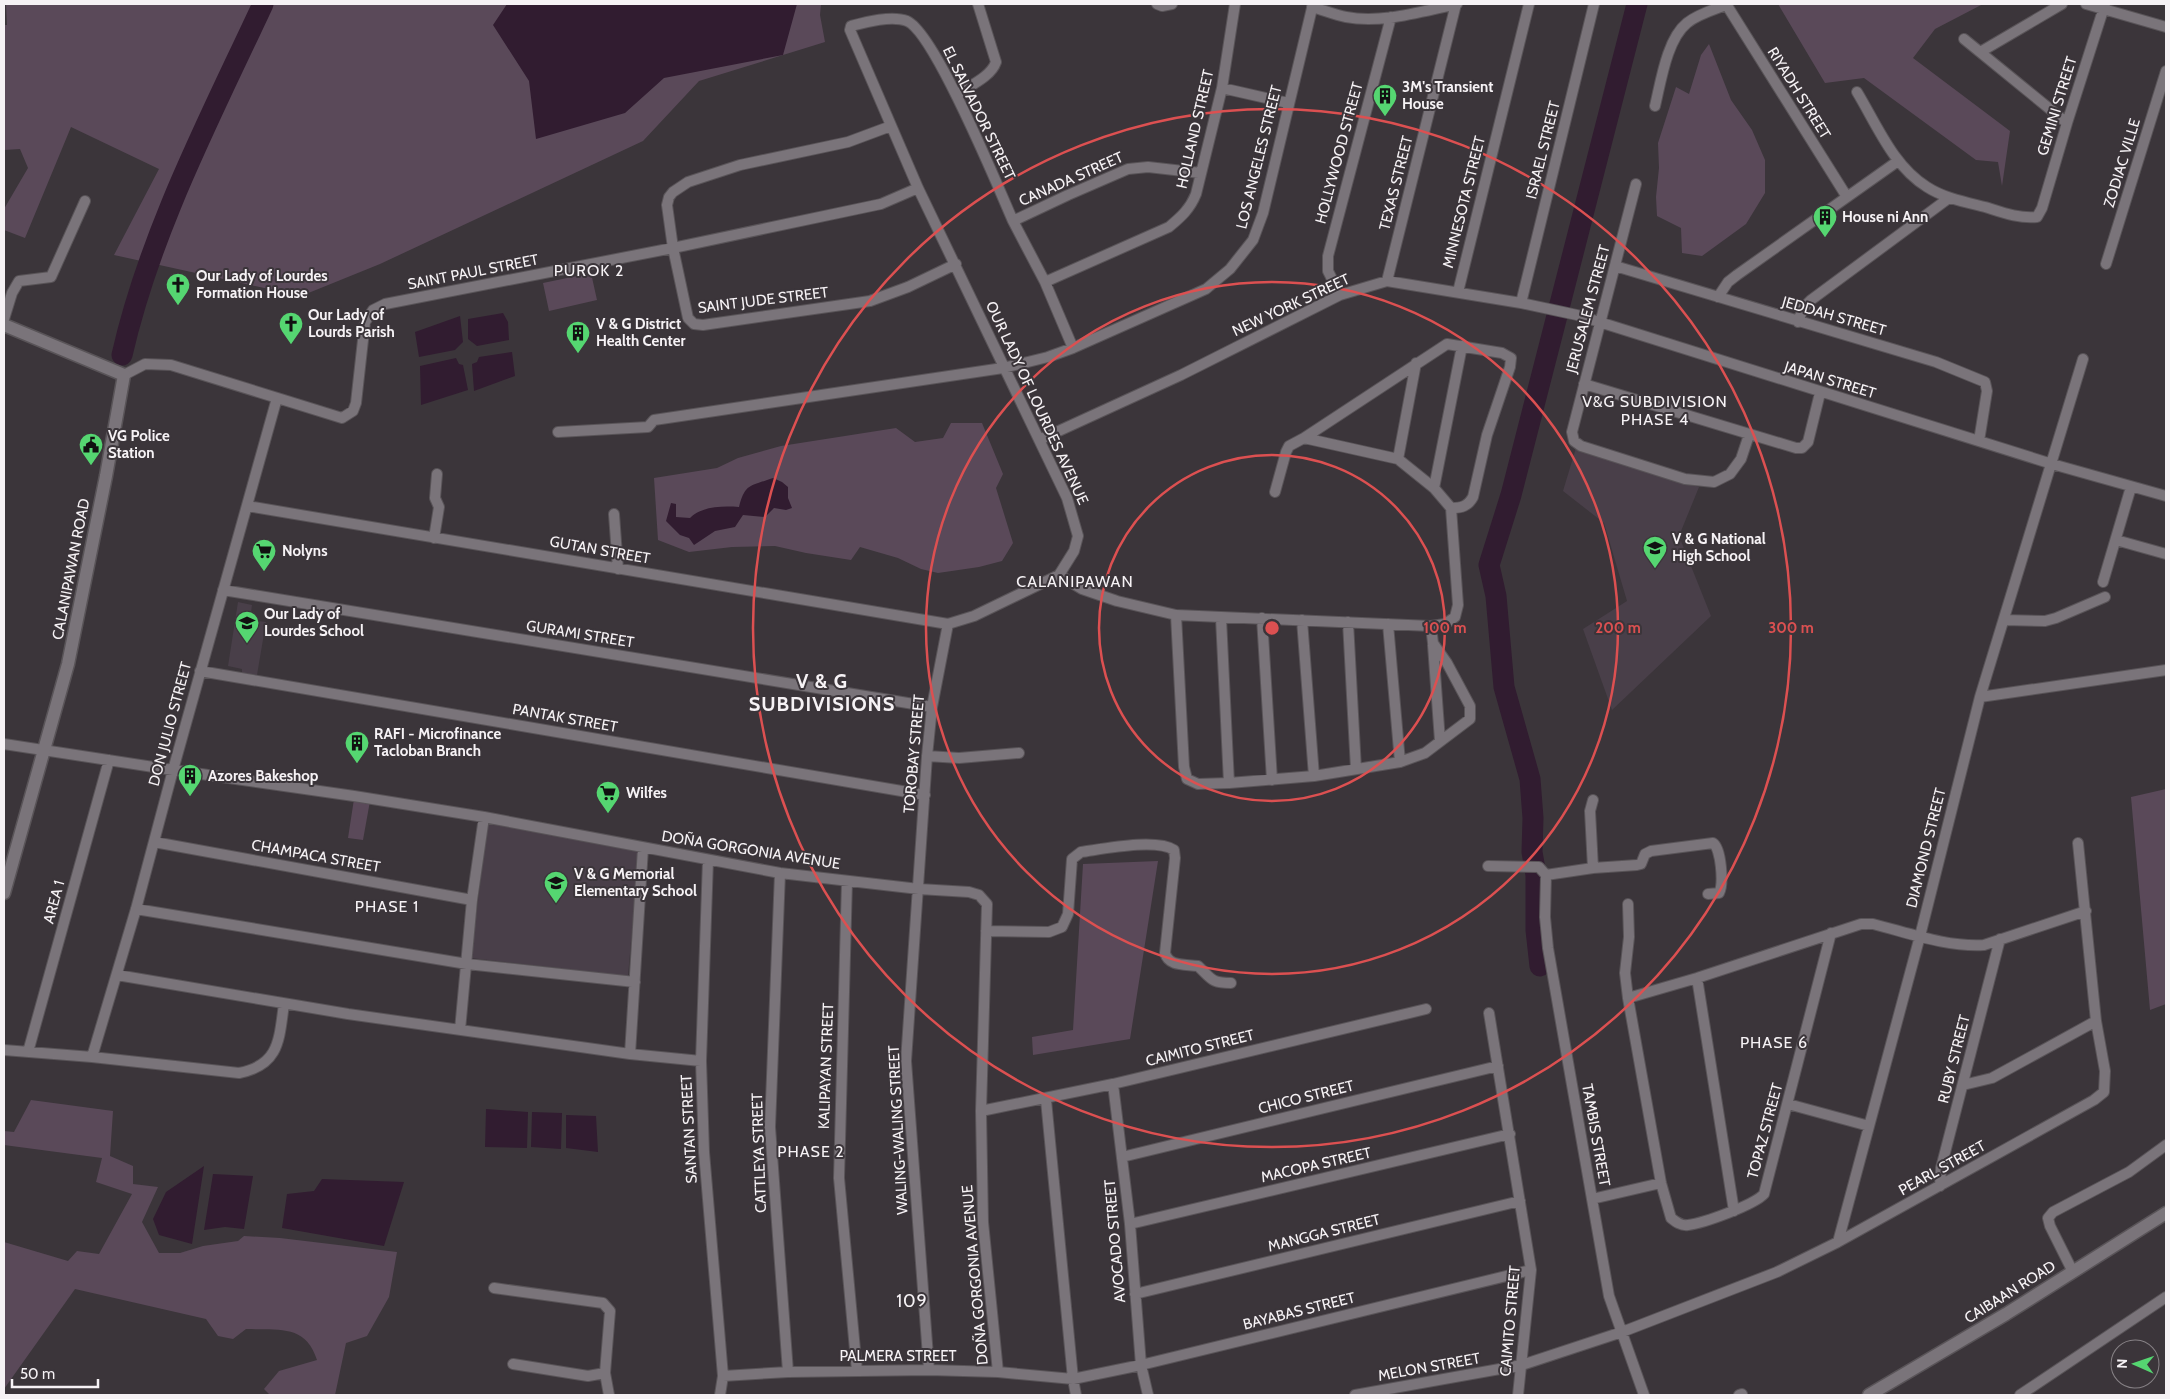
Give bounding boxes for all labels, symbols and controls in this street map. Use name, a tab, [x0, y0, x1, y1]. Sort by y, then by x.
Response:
street label: EL SALVADOR STREET	[939, 43, 1019, 183]
street label: RIYADH STREET	[1764, 44, 1834, 142]
street label: GEMINI STREET	[2033, 54, 2081, 158]
street label: HOLLAND STREET	[1173, 68, 1217, 190]
place label: 3M's Transient House	[1402, 78, 1493, 113]
street label: HOLLYWOOD STREET	[1311, 80, 1367, 226]
street label: LOS ANGELES STREET	[1232, 83, 1286, 231]
building icon: 3M's Transient House	[1372, 83, 1398, 117]
street label: ISRAEL STREET	[1522, 99, 1564, 201]
street label: ZODIAC VILLE	[2100, 116, 2144, 210]
street label: TEXAS STREET	[1376, 134, 1416, 232]
street label: MINNESOTA STREET	[1439, 134, 1489, 270]
street label: CANADA STREET	[1016, 148, 1126, 210]
building icon: House ni Ann	[1812, 204, 1838, 238]
place label: House ni Ann	[1842, 208, 1928, 226]
street label: JERUSALEM STREET	[1562, 243, 1614, 376]
street label: SAINT PAUL STREET	[406, 250, 540, 294]
district label: PUROK 2	[554, 261, 624, 280]
place label: Our Lady of Lourdes Formation House	[196, 267, 328, 302]
street label: NEW YORK STREET	[1229, 270, 1353, 340]
church icon: Our Lady of Lourdes Formation House	[165, 272, 191, 306]
street label: SAINT JUDE STREET	[697, 283, 829, 317]
street label: JEDDAH STREET	[1779, 292, 1888, 339]
street label: OUR LADY OF LOURDES AVENUE	[982, 298, 1092, 508]
place label: Our Lady of Lourds Parish	[308, 306, 395, 341]
church icon: Our Lady of Lourds Parish	[278, 311, 304, 345]
place label: V & G District Health Center	[596, 315, 685, 350]
building icon: V & G District Health Center	[565, 320, 591, 354]
street label: JAPAN STREET	[1781, 357, 1878, 402]
district label: V&G SUBDIVISION PHASE 4	[1582, 392, 1728, 429]
place label: VG Police Station	[108, 427, 170, 462]
public building icon: VG Police Station	[78, 432, 104, 466]
street label: CALANIPAWAN ROAD	[48, 497, 94, 641]
place label: V & G National High School	[1672, 530, 1766, 565]
street label: GUTAN STREET	[548, 532, 652, 568]
school or university icon: V & G National High School	[1642, 535, 1668, 569]
supermarket icon: Nolyns	[251, 538, 277, 572]
place label: Nolyns	[282, 542, 328, 560]
district label: CALANIPAWAN	[1016, 572, 1134, 591]
place label: Our Lady of Lourdes School	[264, 605, 364, 640]
school or university icon: Our Lady of Lourdes School	[234, 610, 260, 644]
street label: GURAMI STREET	[525, 617, 635, 651]
centre of rings	[1263, 619, 1281, 637]
text: 100 m	[1423, 619, 1467, 637]
text: 200 m	[1595, 619, 1641, 637]
text: 300 m	[1768, 619, 1814, 637]
street label: DON JULIO STREET	[145, 660, 195, 788]
district label: V & G SUBDIVISIONS	[749, 669, 895, 716]
street label: TOROBAY STREET	[900, 694, 928, 814]
street label: PANTAK STREET	[511, 700, 619, 736]
place label: RAFI - Microfinance Tacloban Branch	[374, 725, 502, 760]
building icon: RAFI - Microfinance Tacloban Branch	[344, 730, 370, 764]
building icon: Azores Bakeshop	[177, 763, 203, 797]
place label: Azores Bakeshop	[208, 767, 319, 785]
supermarket icon: Wilfes	[595, 780, 621, 814]
place label: Wilfes	[626, 784, 667, 802]
street label: DIAMOND STREET	[1902, 786, 1950, 910]
street label: DOÑA GORGONIA AVENUE	[660, 827, 842, 873]
street label: CHAMPACA STREET	[250, 836, 382, 876]
place label: V & G Memorial Elementary School	[574, 865, 697, 900]
school or university icon: V & G Memorial Elementary School	[543, 870, 569, 904]
street label: AREA 1	[40, 878, 68, 926]
district label: PHASE 1	[355, 897, 419, 916]
street label: KALIPAYAN STREET	[815, 1002, 837, 1130]
street label: RUBY STREET	[1934, 1013, 1974, 1105]
street label: CAIMITO STREET	[1144, 1026, 1256, 1070]
district label: PHASE 6	[1740, 1033, 1808, 1052]
street label: WALING-WALING STREET	[885, 1045, 911, 1215]
street label: SANTAN STREET	[677, 1074, 701, 1184]
street label: CHICO STREET	[1256, 1076, 1356, 1118]
street label: TOPAZ STREET	[1744, 1081, 1786, 1181]
street label: TAMBIS STREET	[1578, 1082, 1614, 1188]
street label: CATTLEYA STREET	[748, 1093, 770, 1213]
street label: PEARL STREET	[1895, 1137, 1989, 1199]
district label: PHASE 2	[777, 1142, 845, 1161]
street label: MACOPA STREET	[1259, 1144, 1373, 1186]
street label: AVOCADO STREET	[1101, 1179, 1129, 1303]
street label: DOÑA GORGONIA AVENUE	[958, 1184, 992, 1366]
street label: MANGGA STREET	[1266, 1210, 1382, 1256]
street label: CAIBAAN ROAD	[1961, 1257, 2059, 1327]
street label: CAIMITO STREET	[1496, 1265, 1524, 1377]
street label: BAYABAS STREET	[1241, 1288, 1357, 1334]
district label: 109	[896, 1290, 928, 1312]
north arrow	[2110, 1339, 2160, 1389]
street label: PALMERA STREET	[839, 1347, 957, 1365]
street label: MELON STREET	[1376, 1349, 1482, 1385]
scale bar	[12, 1356, 99, 1388]
text: N	[2113, 1358, 2131, 1369]
text: 50 m	[20, 1365, 55, 1383]

